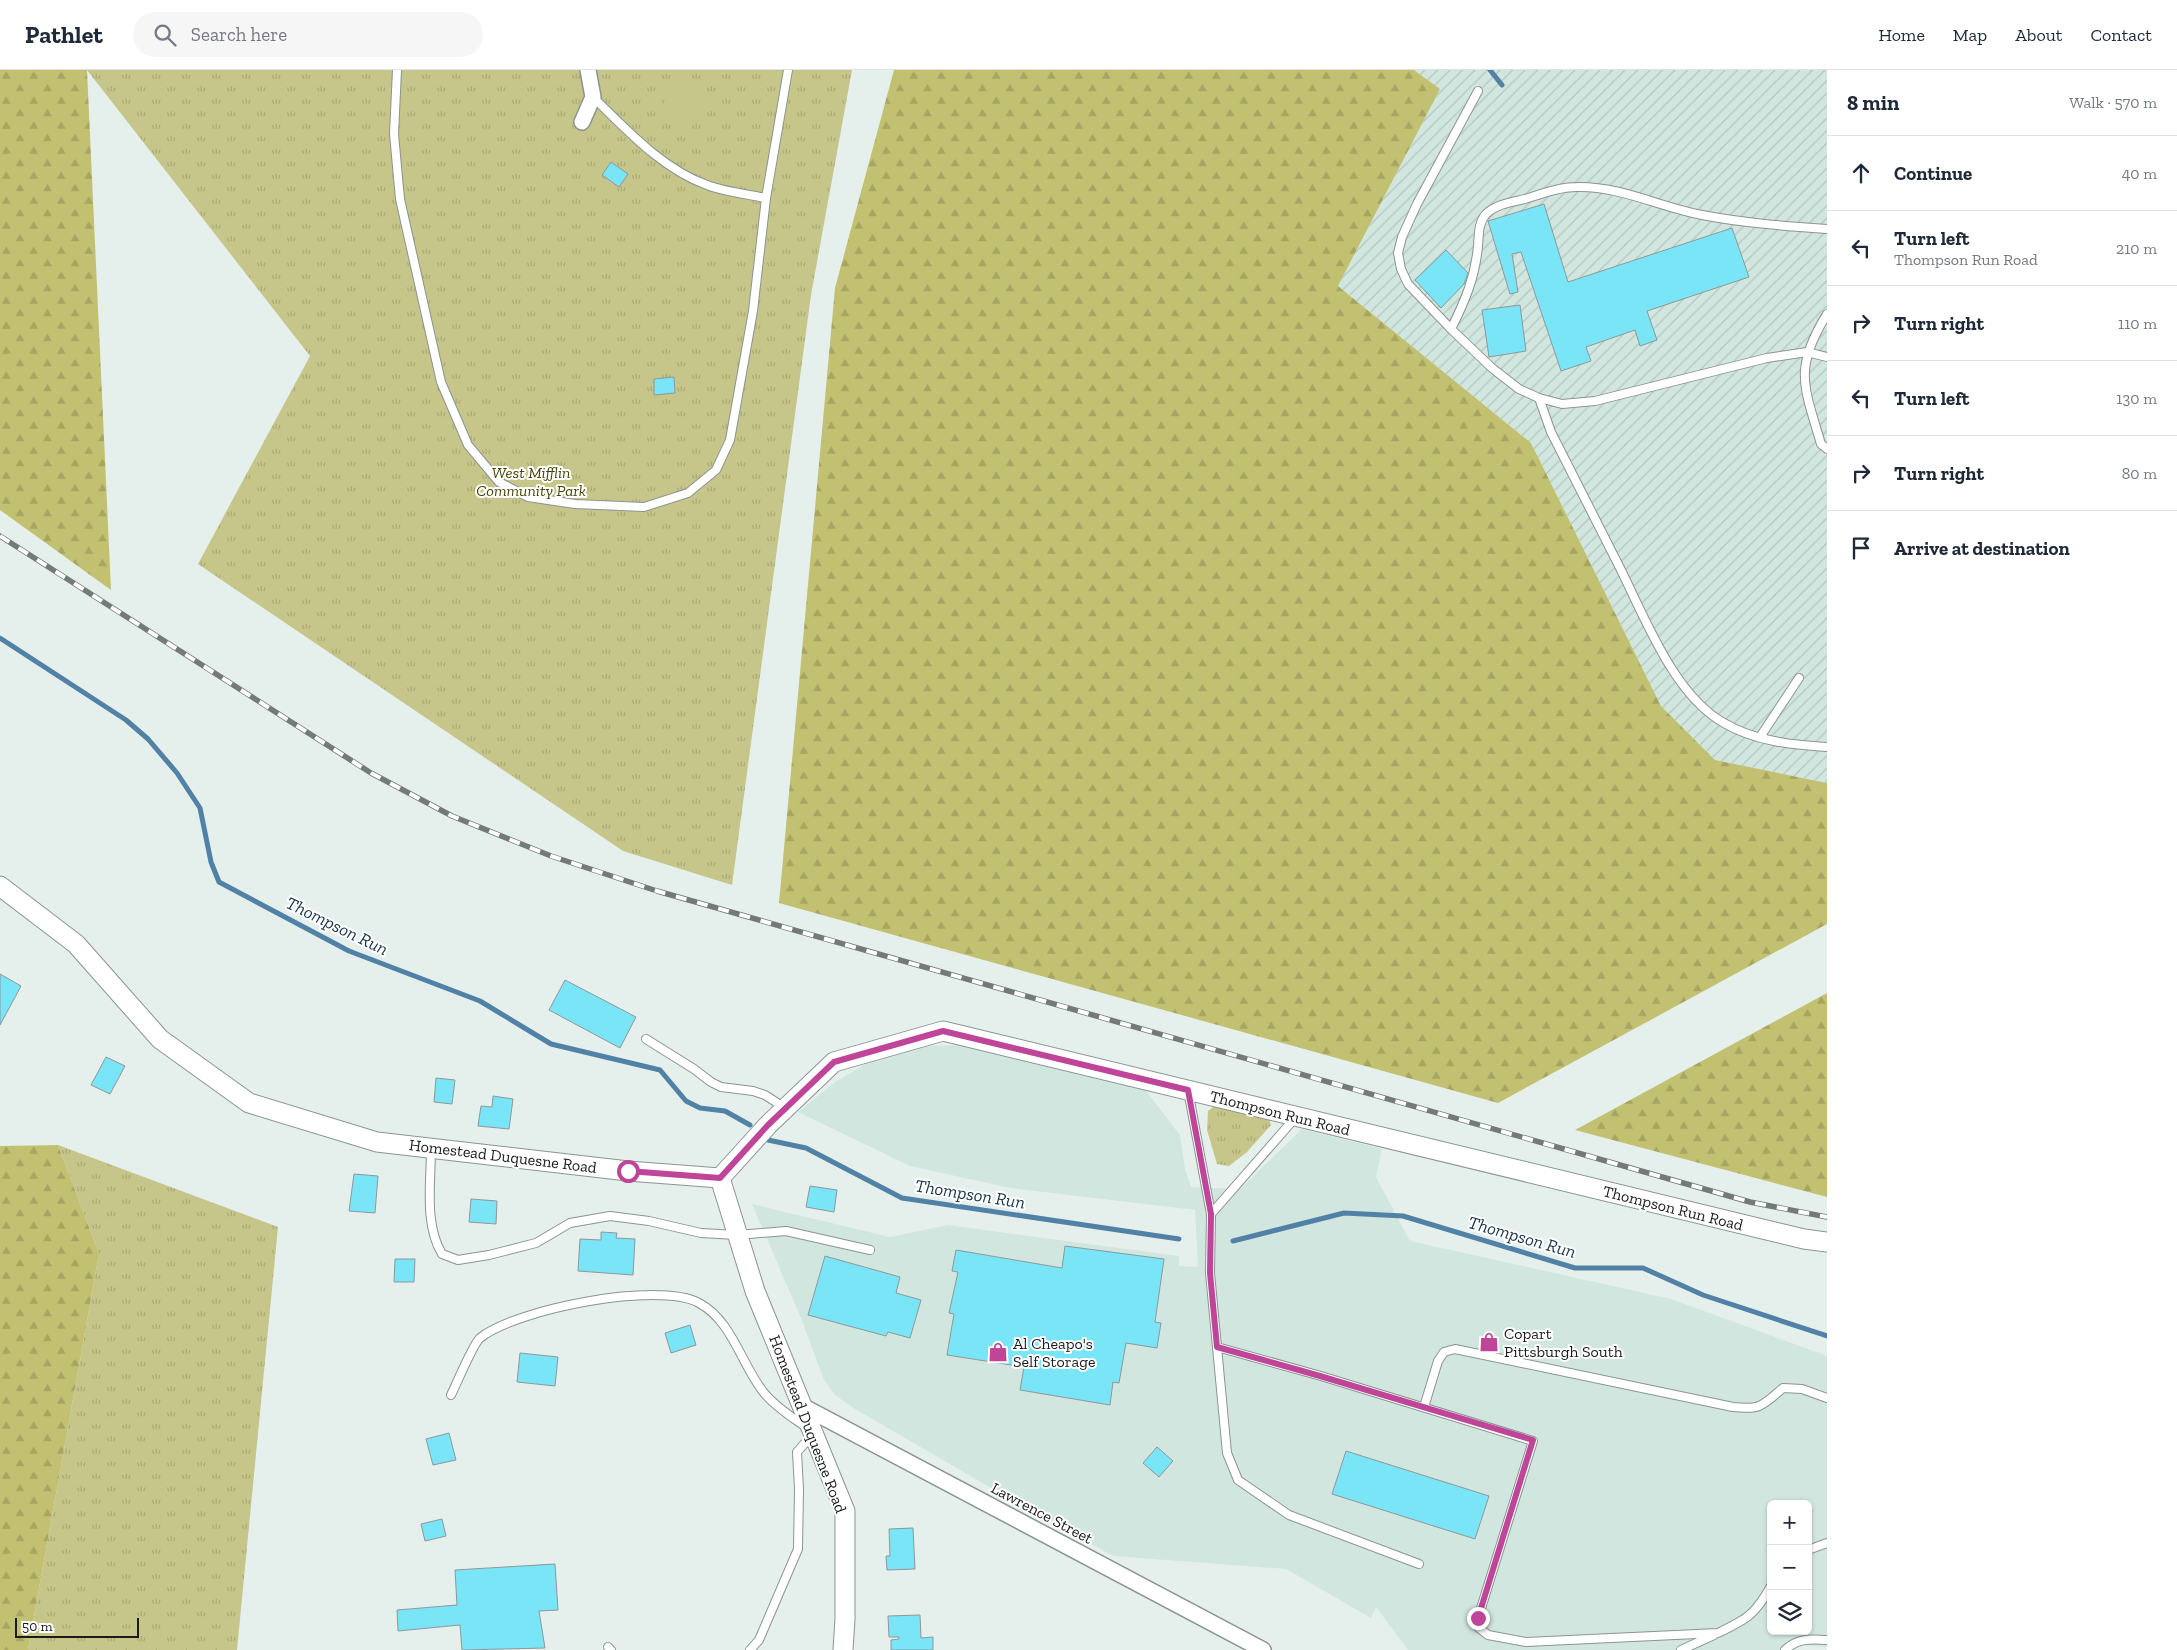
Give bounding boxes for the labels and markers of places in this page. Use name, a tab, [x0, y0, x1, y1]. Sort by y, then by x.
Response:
place label: Copart Pittsburgh South	[1504, 1324, 1623, 1361]
shop icon: Copart Pittsburgh South	[1478, 1331, 1500, 1353]
place label: Al Cheapo's Self Storage	[1013, 1334, 1095, 1371]
shop icon: Al Cheapo's Self Storage	[987, 1341, 1009, 1363]

